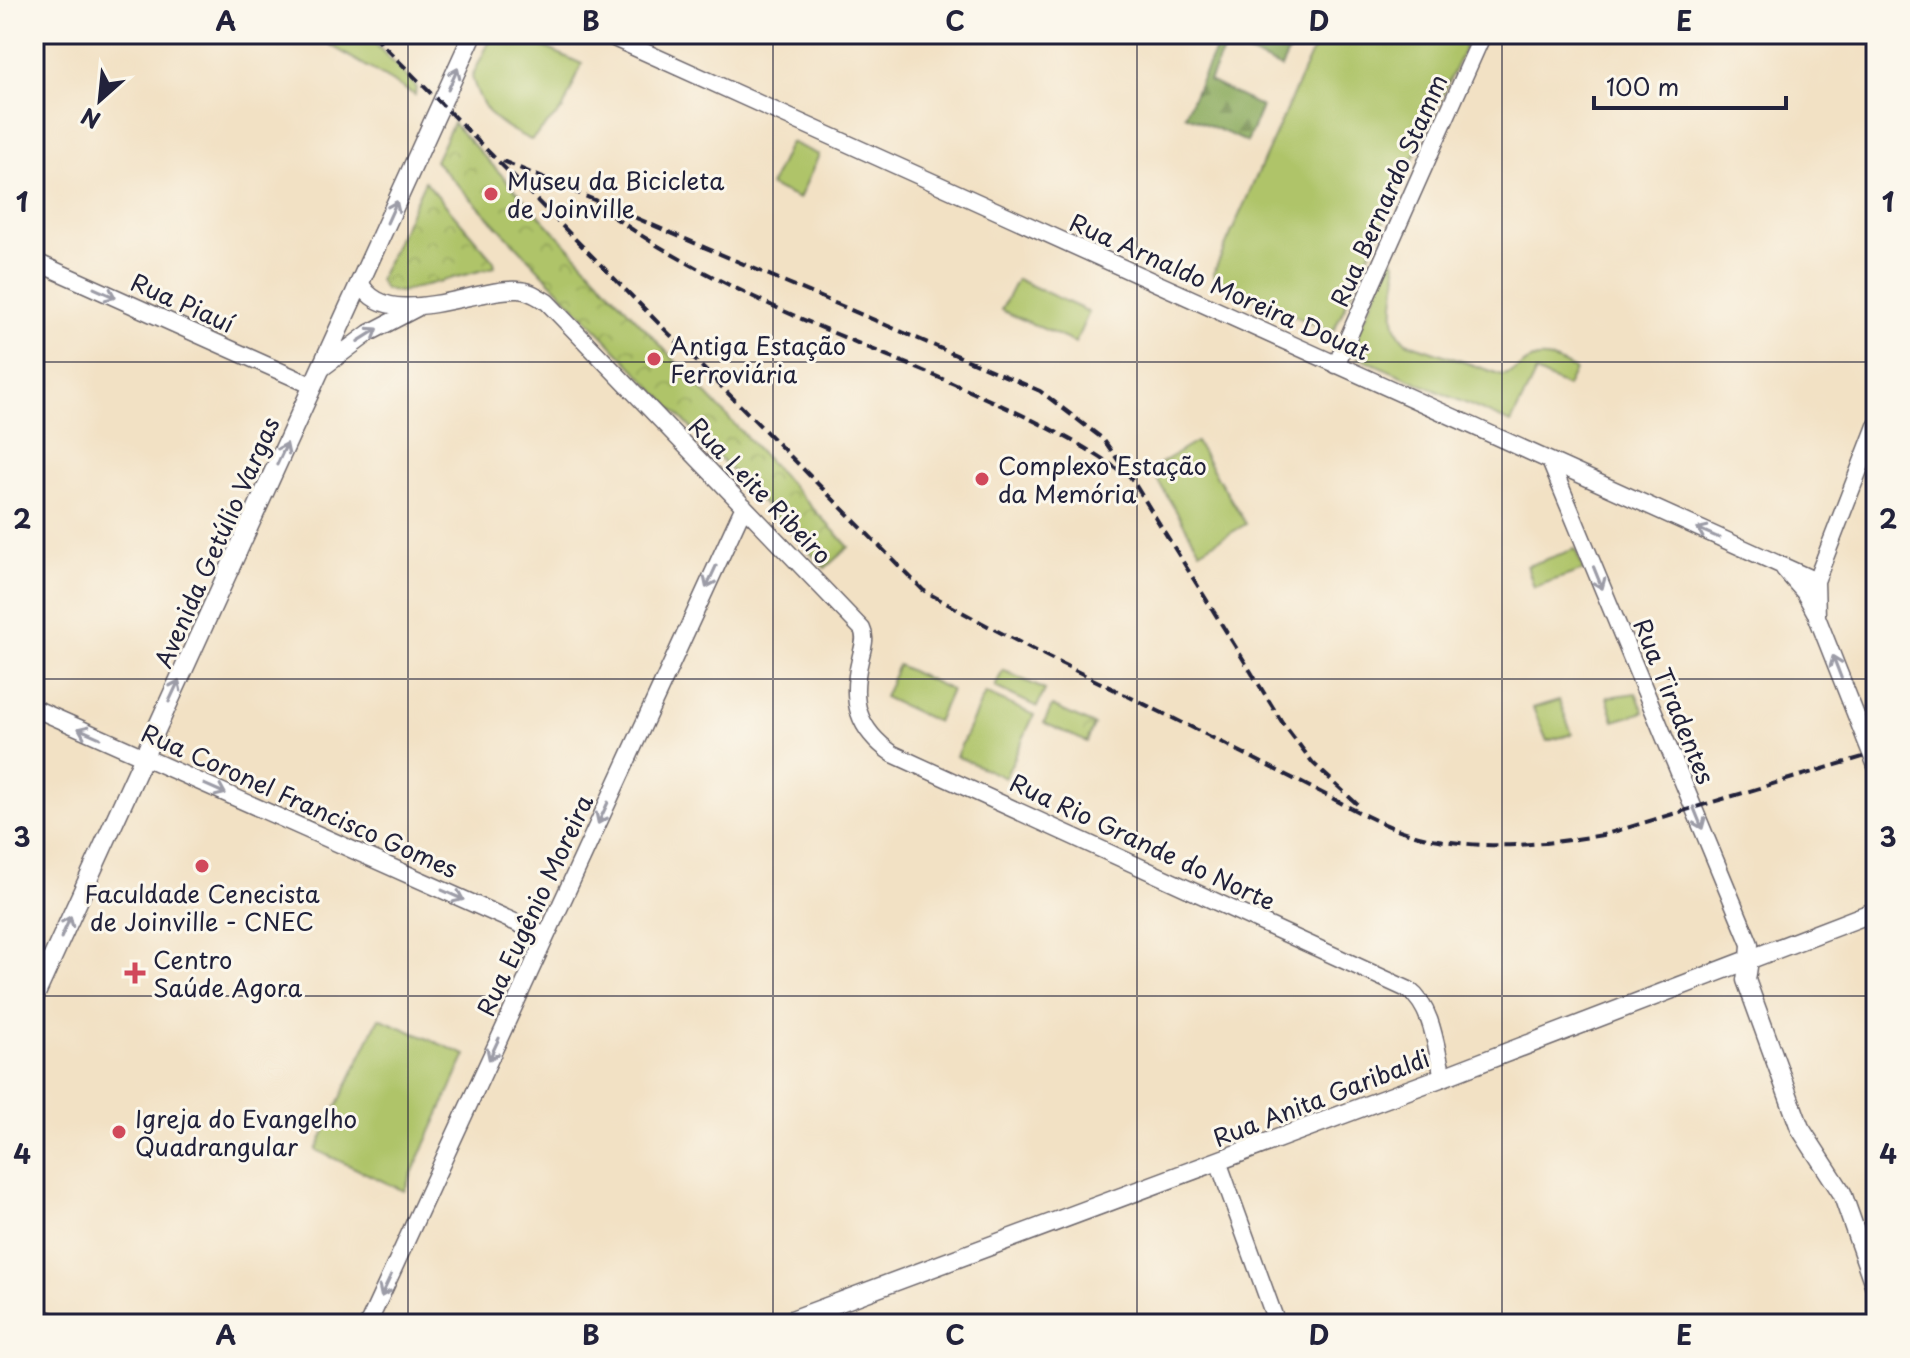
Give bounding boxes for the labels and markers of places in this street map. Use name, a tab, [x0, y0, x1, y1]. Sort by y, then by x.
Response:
place label: Museu da Bicicleta de Joinville	[507, 162, 724, 226]
marker: Museu da Bicicleta de Joinville	[482, 185, 500, 203]
place label: Antiga Estação Ferroviária	[670, 327, 846, 391]
marker: Antiga Estação Ferroviária	[645, 350, 663, 368]
place label: Complexo Estação da Memória	[998, 447, 1207, 511]
marker: Complexo Estação da Memória	[973, 470, 991, 488]
marker: Faculdade Cenecista de Joinville - CNEC	[193, 857, 211, 875]
place label: Faculdade Cenecista de Joinville - CNEC	[84, 875, 320, 939]
place label: Centro Saúde Agora	[153, 941, 303, 1005]
marker: Centro Saúde Agora	[124, 962, 146, 984]
place label: Igreja do Evangelho Quadrangular	[135, 1100, 357, 1164]
marker: Igreja do Evangelho Quadrangular	[110, 1123, 128, 1141]

